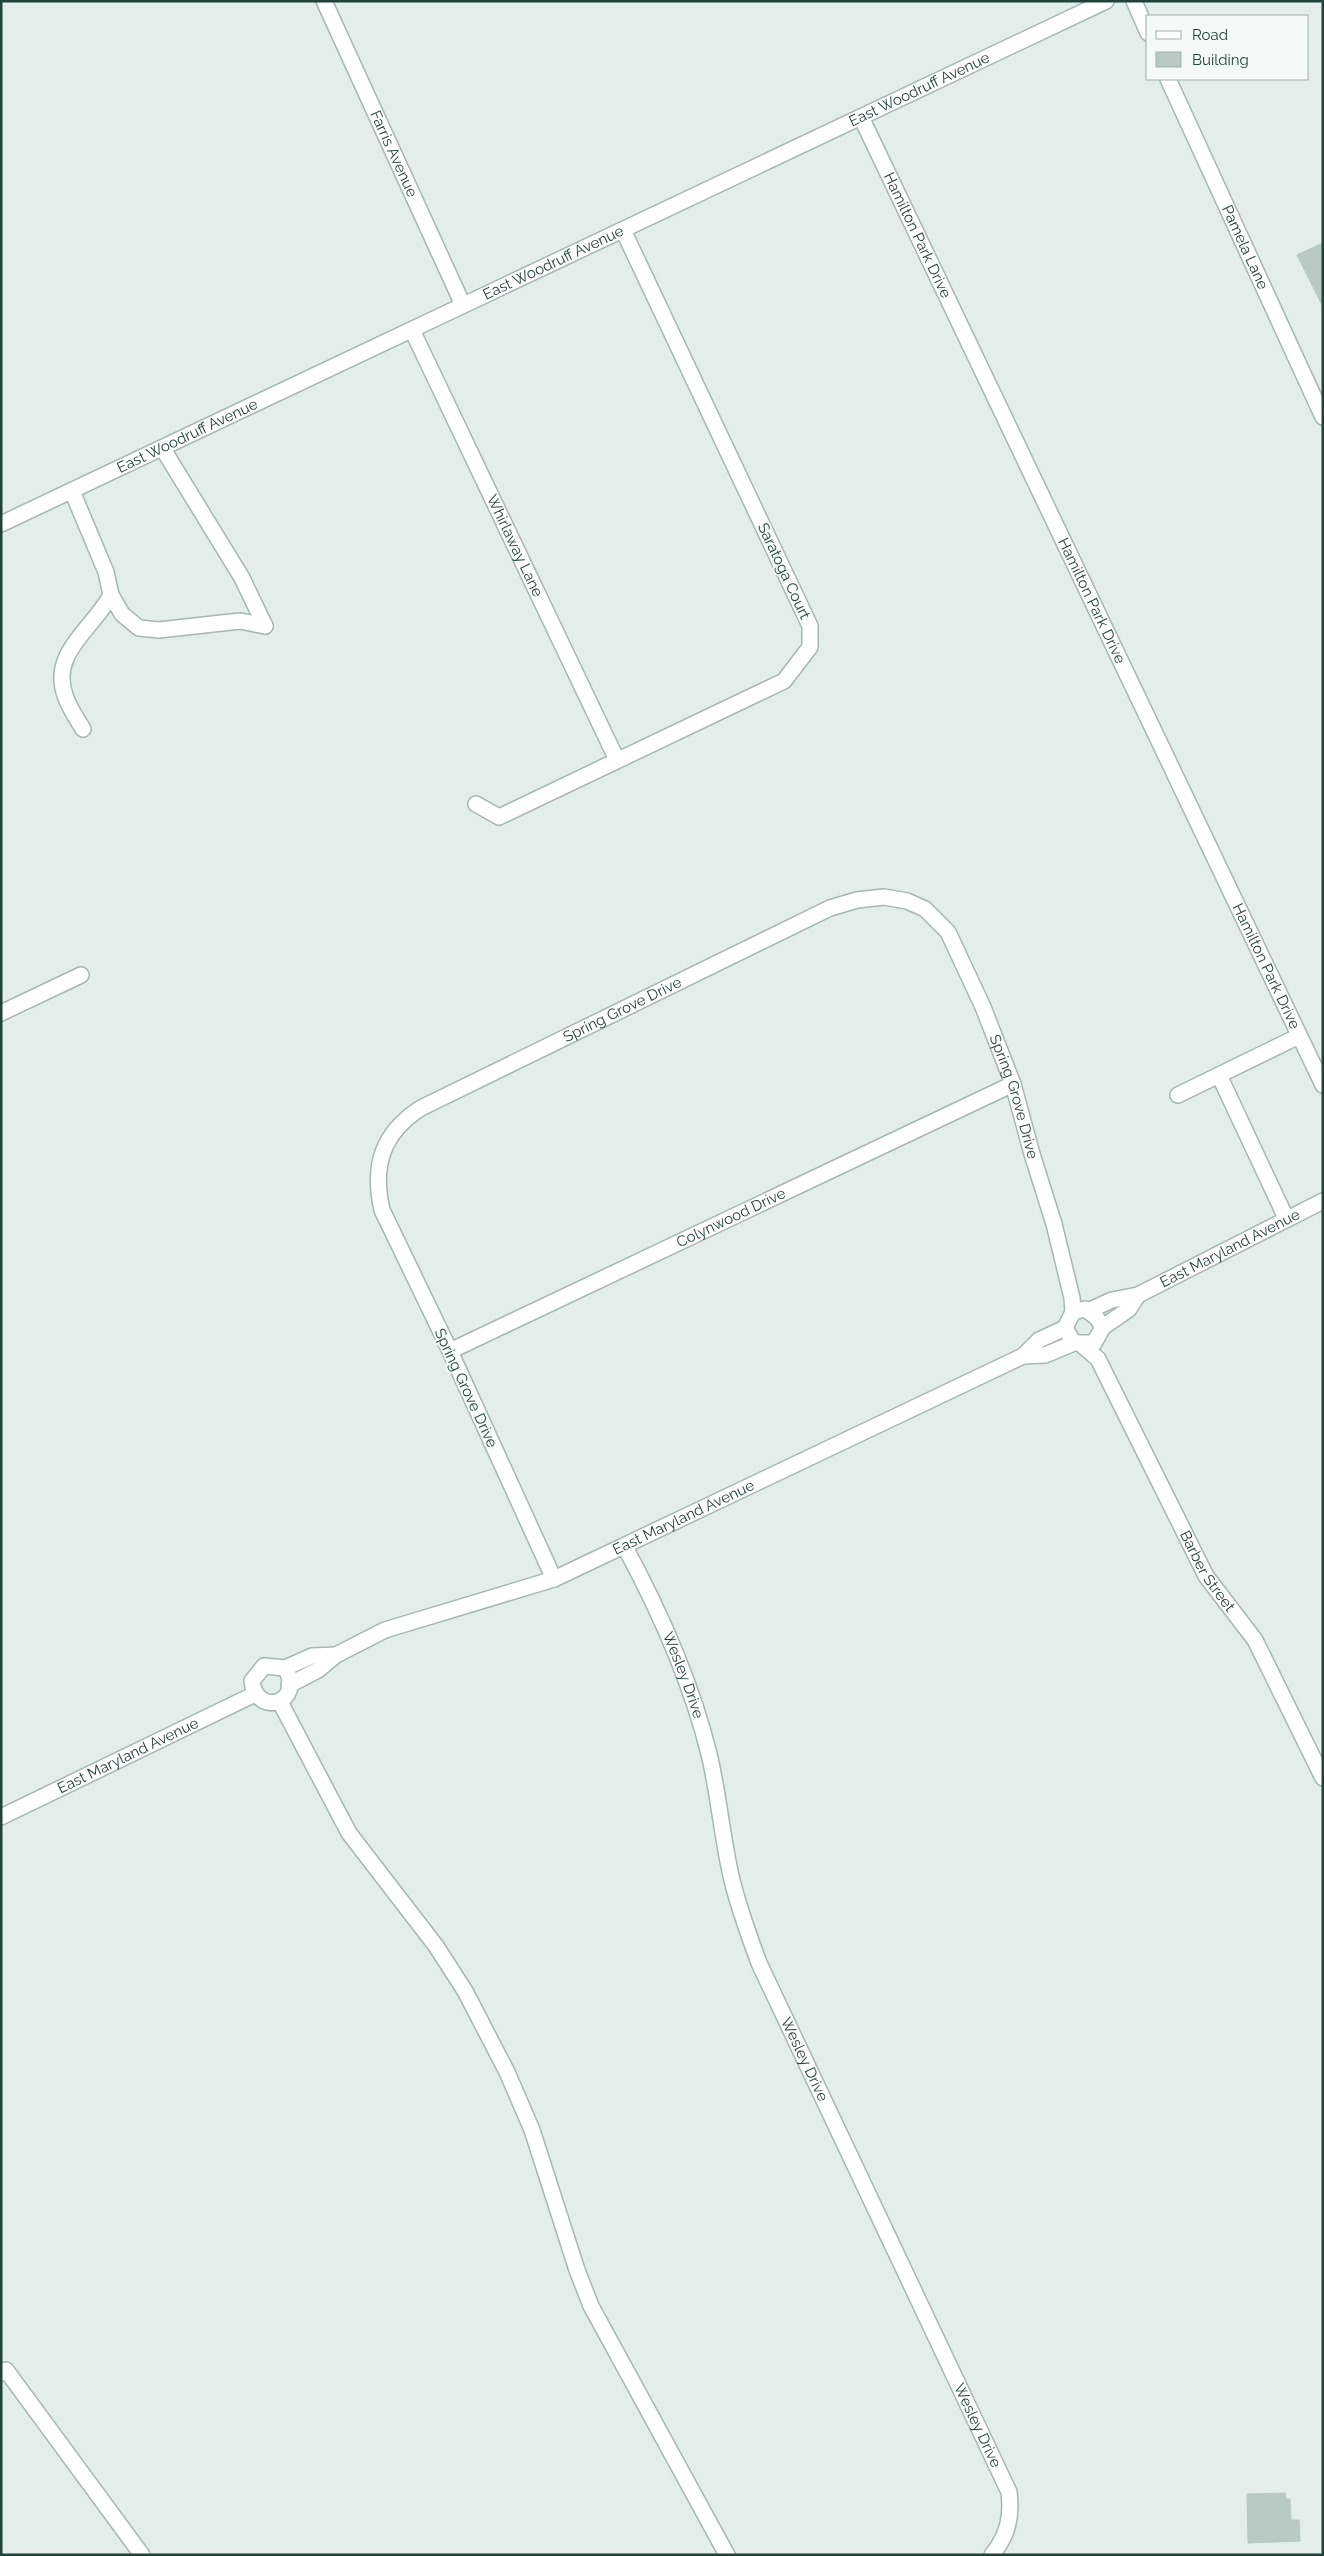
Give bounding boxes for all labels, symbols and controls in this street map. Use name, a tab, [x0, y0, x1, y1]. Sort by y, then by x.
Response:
legend	[1146, 15, 1309, 80]
text: Road	[1192, 26, 1228, 44]
street label: East Woodruff Avenue	[846, 48, 993, 130]
text: Building	[1192, 51, 1249, 69]
street label: Farris Avenue	[366, 108, 421, 200]
street label: Hamilton Park Drive	[880, 169, 955, 301]
street label: Pamela Lane	[1218, 202, 1272, 292]
street label: East Woodruff Avenue	[480, 222, 627, 304]
street label: East Woodruff Avenue	[114, 395, 261, 477]
street label: Whirlaway Lane	[483, 492, 547, 600]
street label: Saratoga Court	[754, 520, 814, 622]
street label: Hamilton Park Drive	[1054, 535, 1130, 667]
street label: Hamilton Park Drive	[1229, 900, 1304, 1032]
street label: Spring Grove Drive	[560, 973, 684, 1046]
street label: Spring Grove Drive	[986, 1032, 1042, 1161]
street label: Colynwood Drive	[674, 1184, 789, 1251]
street label: East Maryland Avenue	[1157, 1205, 1303, 1291]
street label: Spring Grove Drive	[431, 1326, 502, 1451]
street label: East Maryland Avenue	[610, 1476, 757, 1559]
street label: Barber Street	[1176, 1528, 1239, 1615]
street label: Wesley Drive	[659, 1629, 708, 1721]
street label: East Maryland Avenue	[54, 1714, 202, 1797]
street label: Wesley Drive	[777, 2014, 832, 2104]
street label: Wesley Drive	[950, 2381, 1005, 2471]

